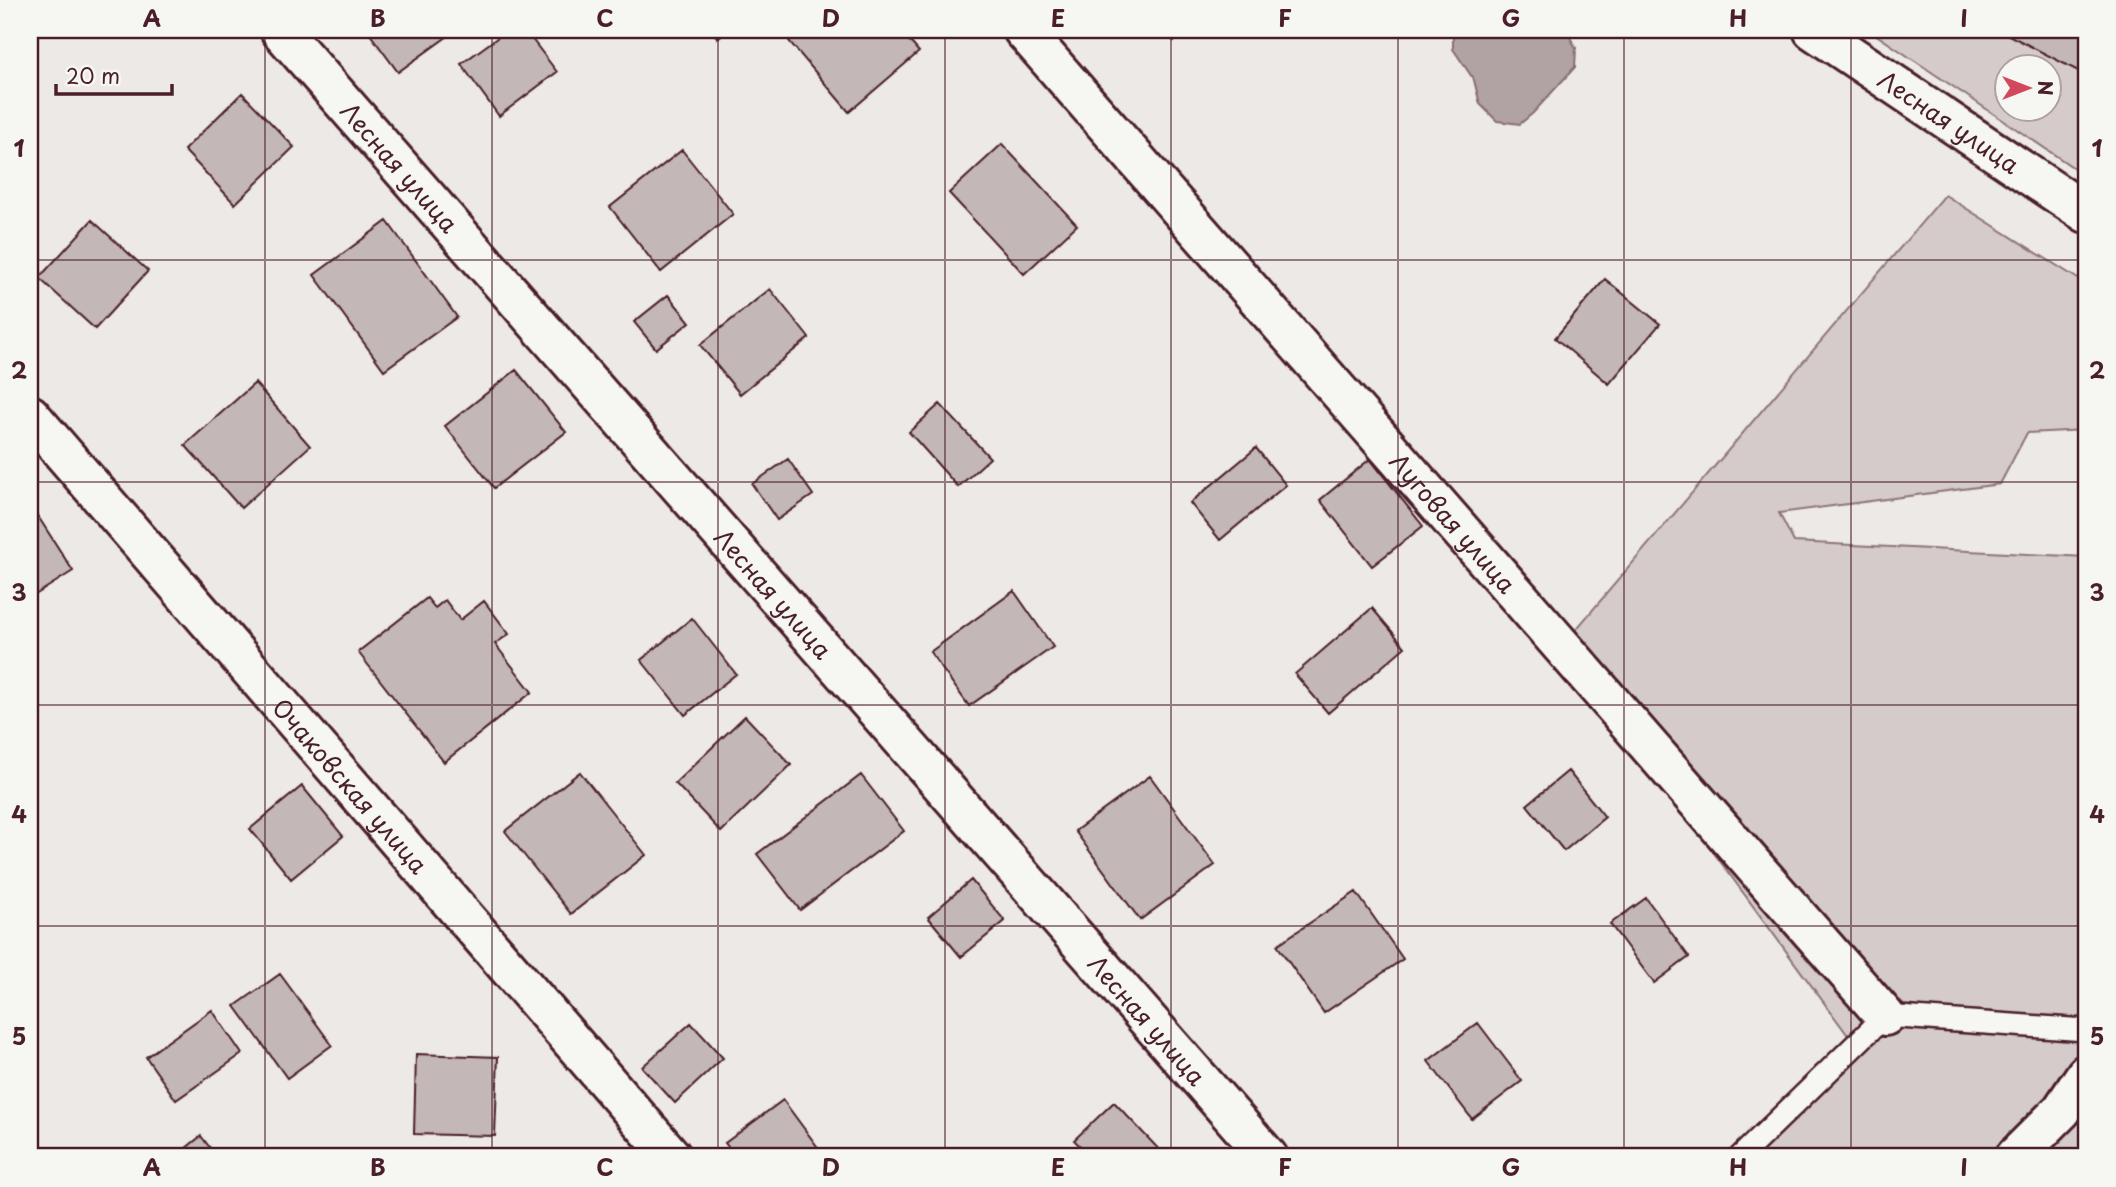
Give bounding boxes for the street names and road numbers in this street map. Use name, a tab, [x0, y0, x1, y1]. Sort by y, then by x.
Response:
street label: Лесная улица	[1871, 61, 2027, 182]
street label: Лесная улица	[333, 94, 467, 240]
street label: Луговая улица	[1382, 444, 1525, 601]
street label: Лесная улица	[706, 520, 841, 666]
street label: Очаковская улица	[264, 690, 437, 881]
street label: Лесная улица	[1080, 946, 1215, 1093]

